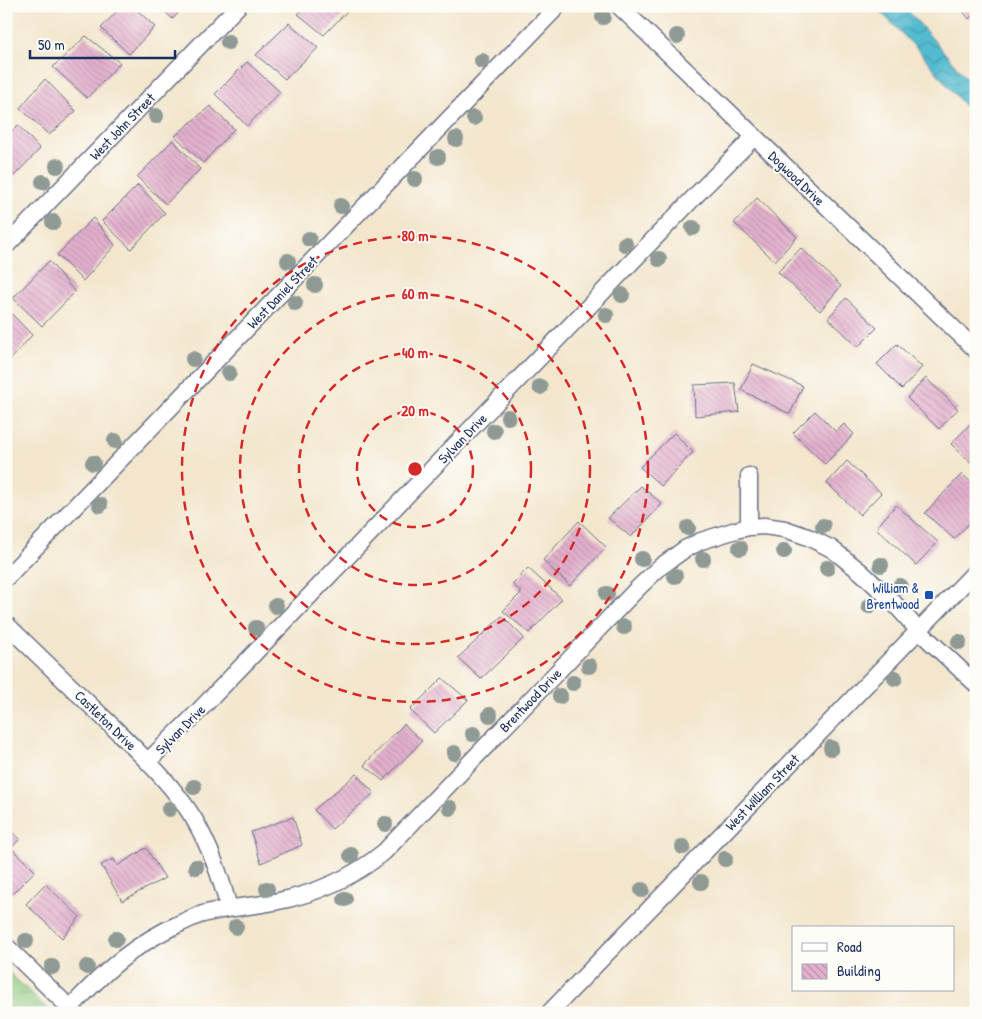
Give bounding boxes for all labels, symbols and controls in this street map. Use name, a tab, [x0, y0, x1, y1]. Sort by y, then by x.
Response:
scale bar	[30, 28, 175, 60]
text: 50 m	[38, 34, 65, 55]
street label: West John Street	[85, 88, 159, 164]
street label: Dogwood Drive	[764, 146, 830, 211]
text: 80 m	[402, 225, 428, 246]
street label: West Daniel Street	[242, 251, 322, 333]
text: 60 m	[402, 283, 428, 304]
text: 40 m	[402, 342, 428, 363]
text: 20 m	[401, 400, 429, 421]
street label: Sylvan Drive	[433, 408, 492, 468]
centre of rings	[406, 460, 424, 478]
place label: William & Brentwood	[867, 578, 920, 613]
marker: William & Brentwood	[923, 589, 935, 601]
street label: Brentwood Drive	[495, 664, 566, 736]
street label: Castleton Drive	[71, 686, 141, 755]
street label: Sylvan Drive	[151, 700, 210, 759]
street label: West William Street	[721, 750, 803, 834]
legend	[792, 926, 954, 992]
text: Road	[837, 936, 862, 957]
text: Building	[837, 960, 881, 981]

